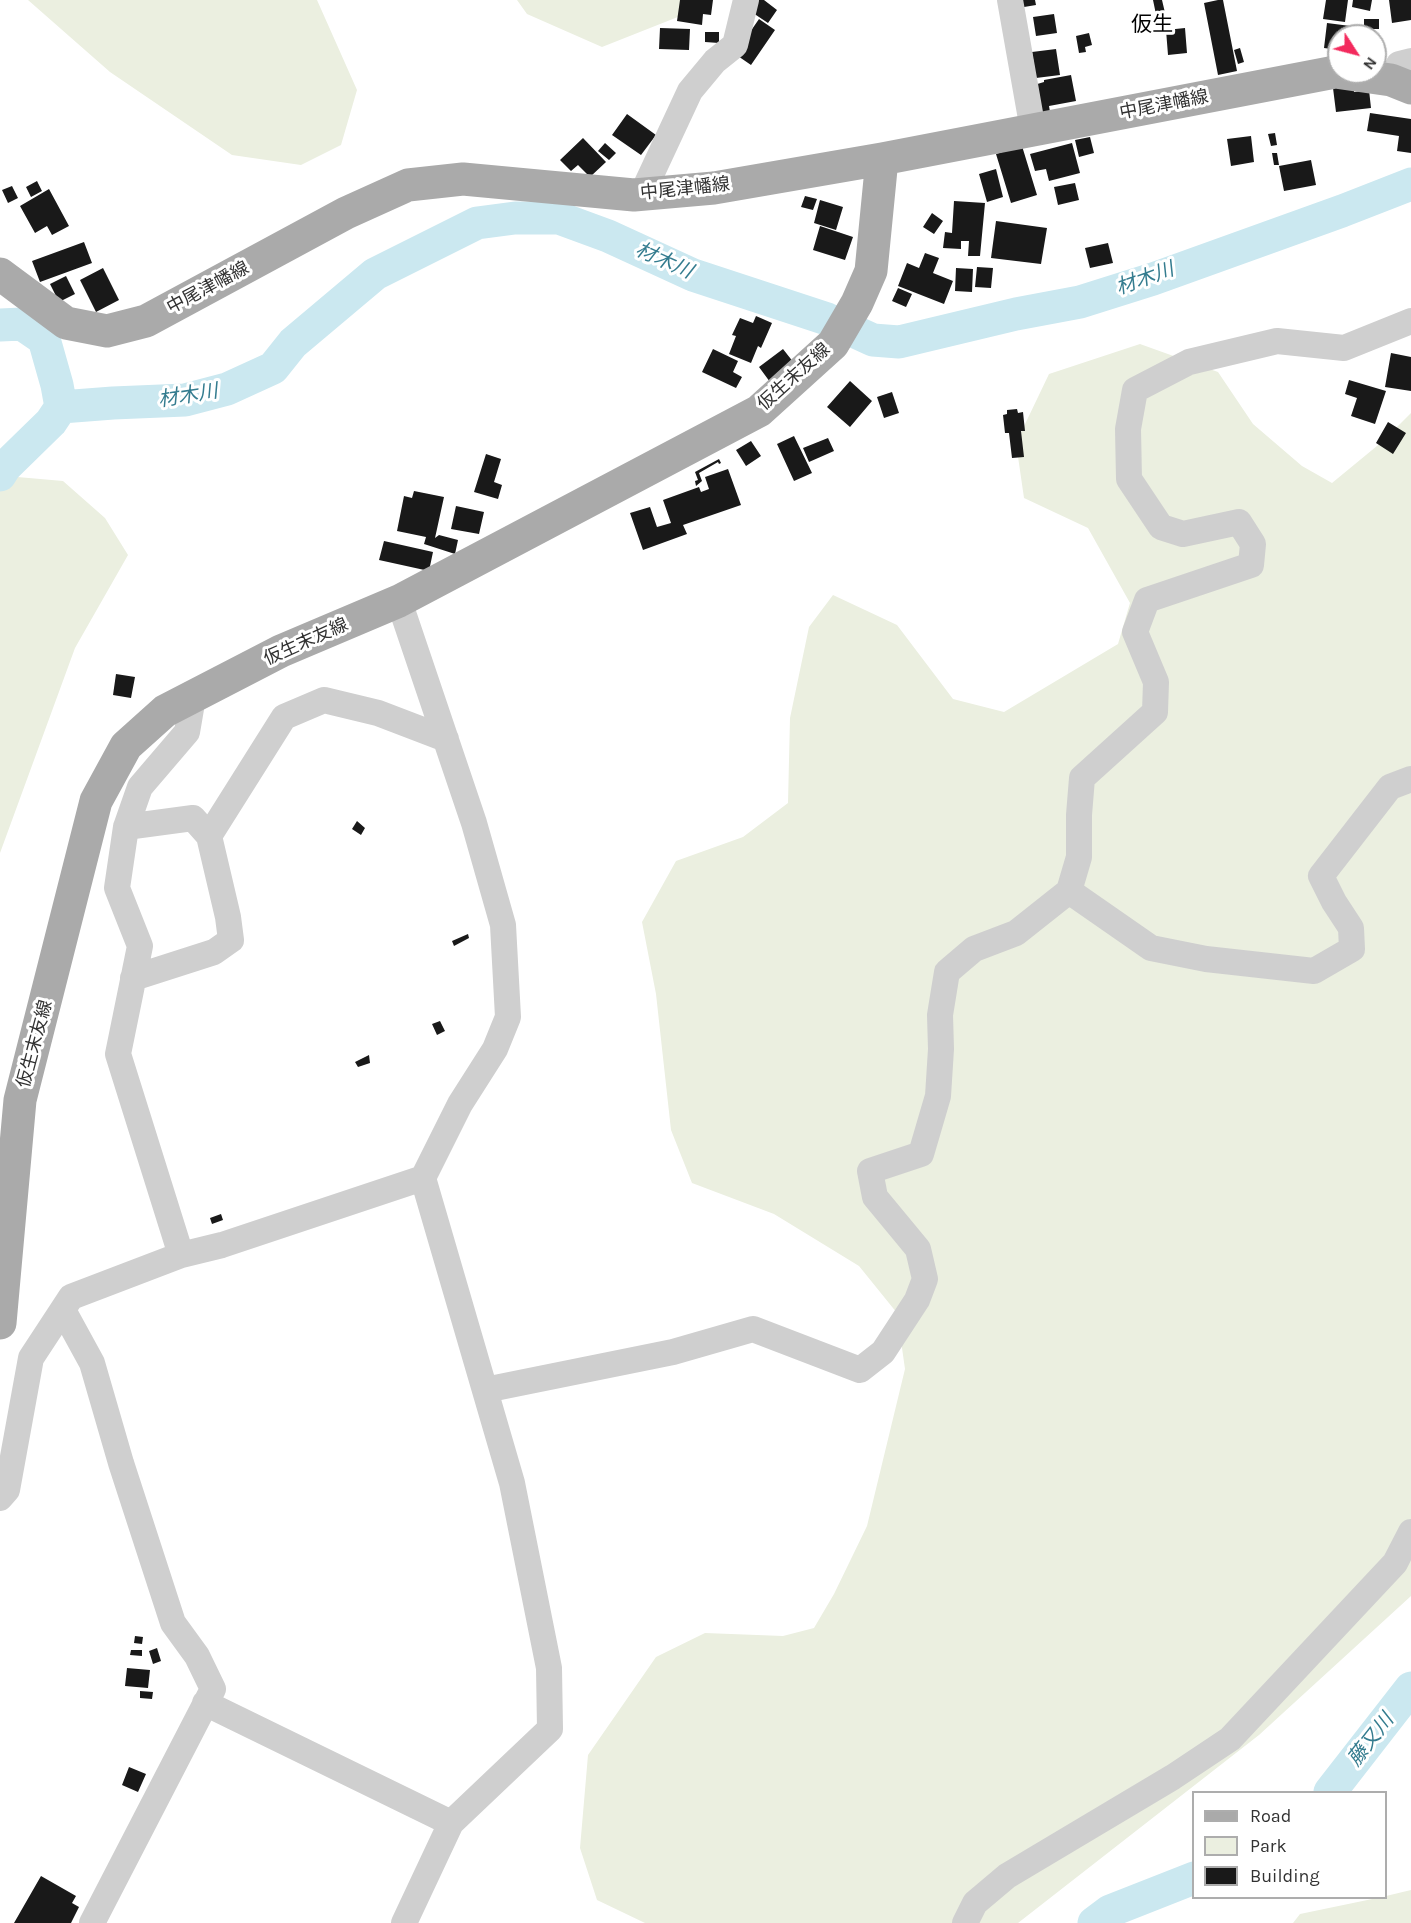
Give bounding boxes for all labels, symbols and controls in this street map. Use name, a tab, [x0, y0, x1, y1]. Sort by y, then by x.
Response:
district label: 仮生	[1131, 12, 1173, 38]
north arrow	[1327, 24, 1387, 84]
text: N	[1359, 53, 1381, 74]
street label: 中尾津幡線	[1118, 86, 1210, 124]
street label: 中尾津幡線	[639, 174, 731, 204]
water label: 材木川	[632, 238, 696, 284]
street label: 中尾津幡線	[163, 257, 253, 319]
water label: 材木川	[1113, 257, 1177, 301]
street label: 仮生末友線	[753, 339, 835, 415]
water label: 材木川	[156, 379, 220, 413]
street label: 仮生末友線	[260, 614, 352, 670]
street label: 仮生末友線	[13, 998, 57, 1090]
water label: 藤又川	[1343, 1709, 1399, 1771]
legend	[1192, 1791, 1387, 1899]
text: Road	[1250, 1805, 1291, 1827]
text: Park	[1250, 1835, 1287, 1857]
text: Building	[1250, 1865, 1320, 1887]

